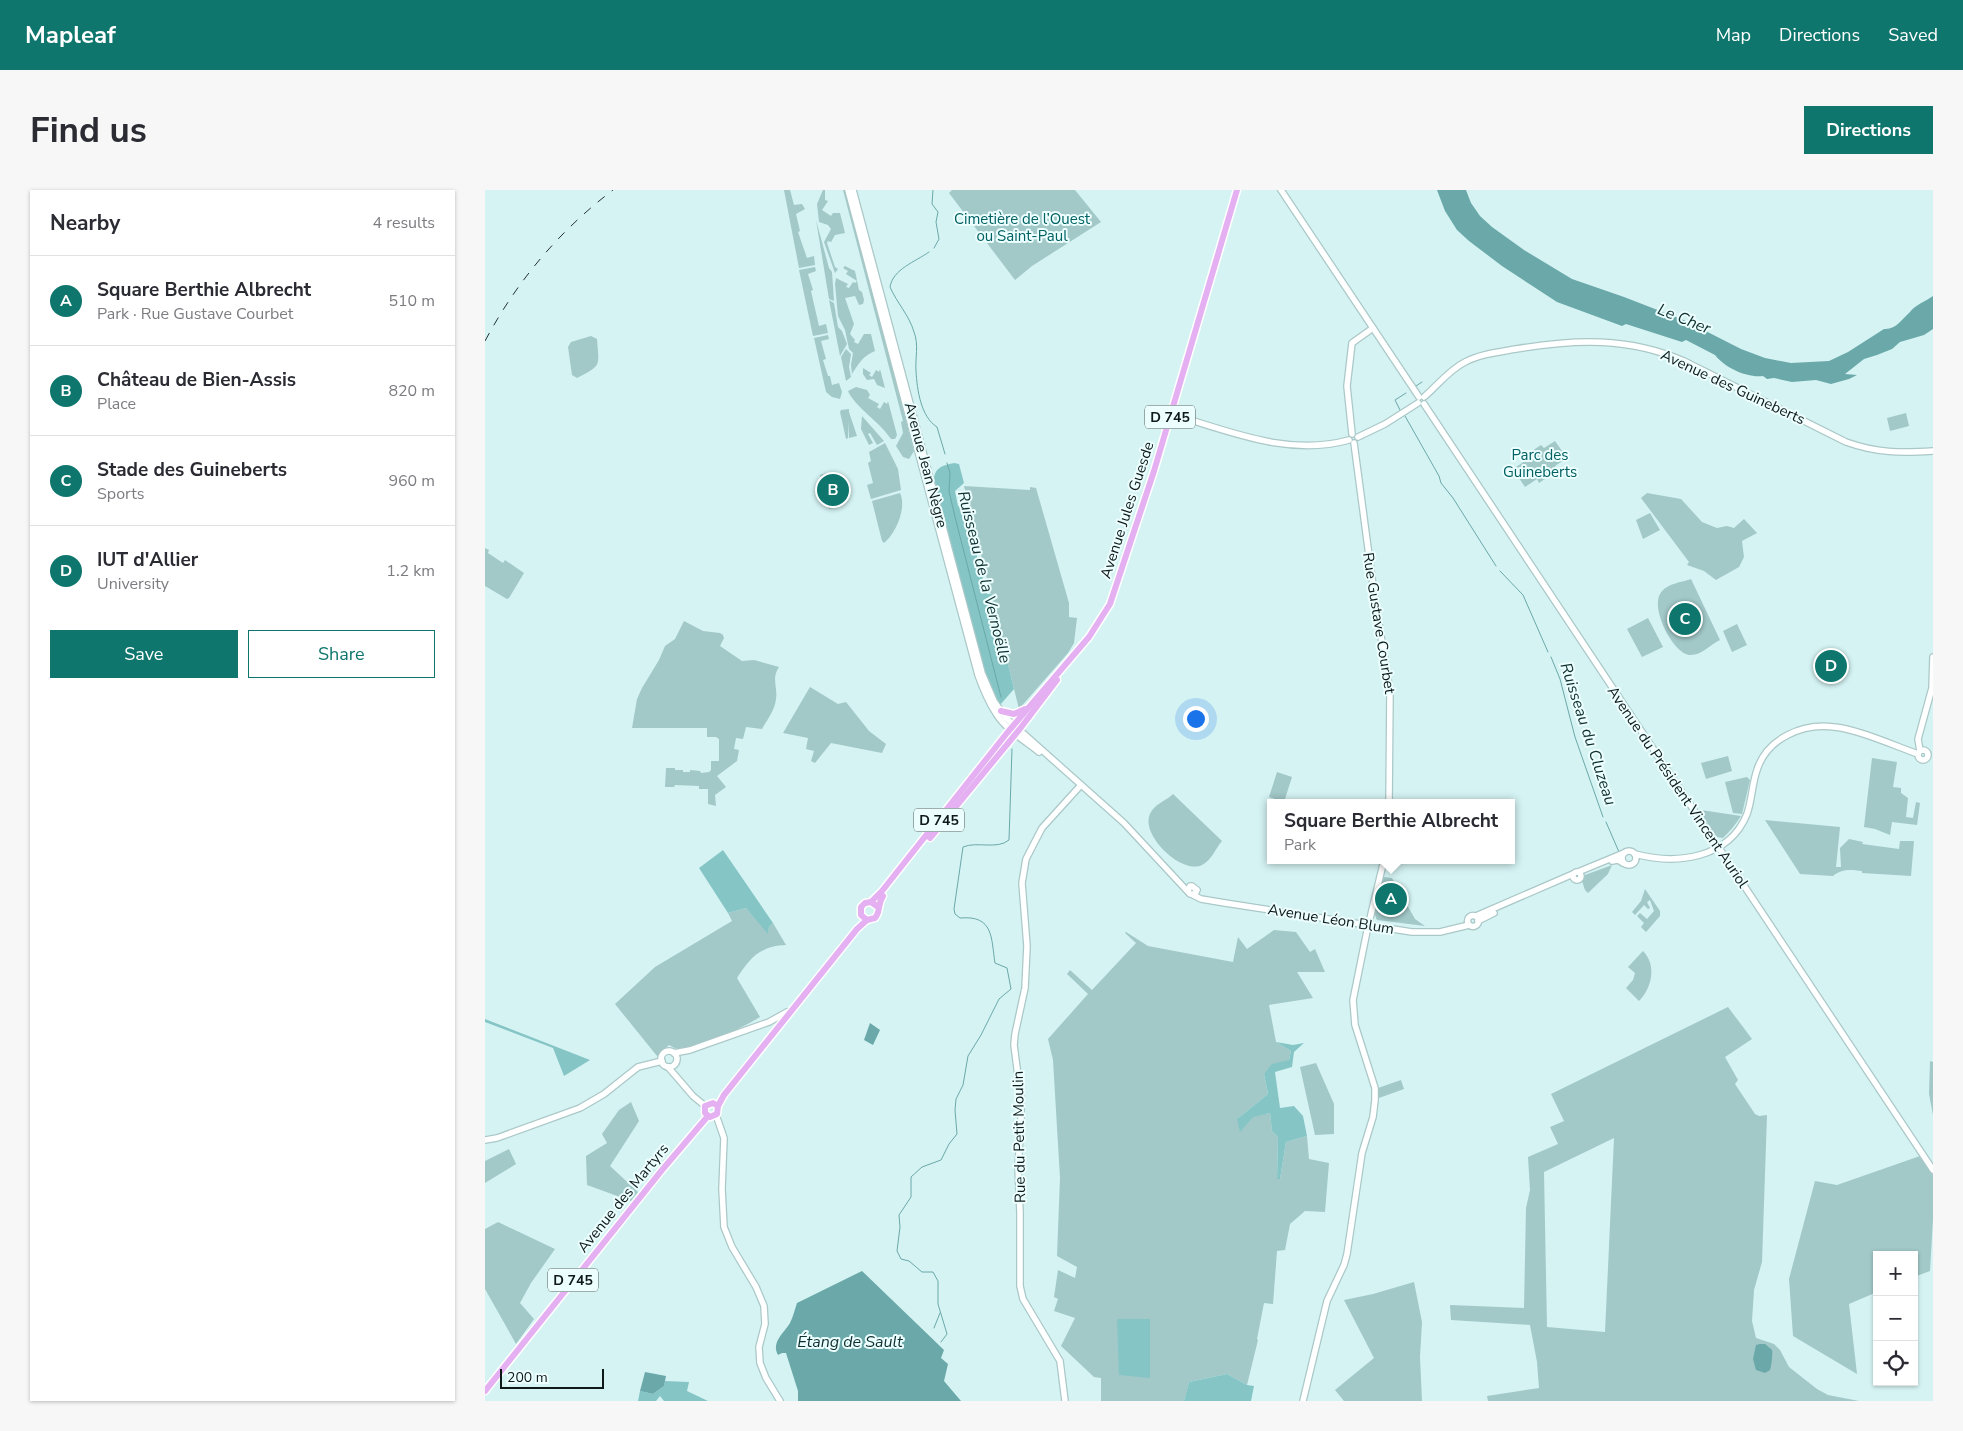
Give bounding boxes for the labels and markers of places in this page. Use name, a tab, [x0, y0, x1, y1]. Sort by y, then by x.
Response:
pin: B	[817, 471, 849, 509]
pin: C	[1669, 600, 1701, 638]
pin: D	[1815, 647, 1847, 685]
pin: A	[1375, 880, 1407, 918]

